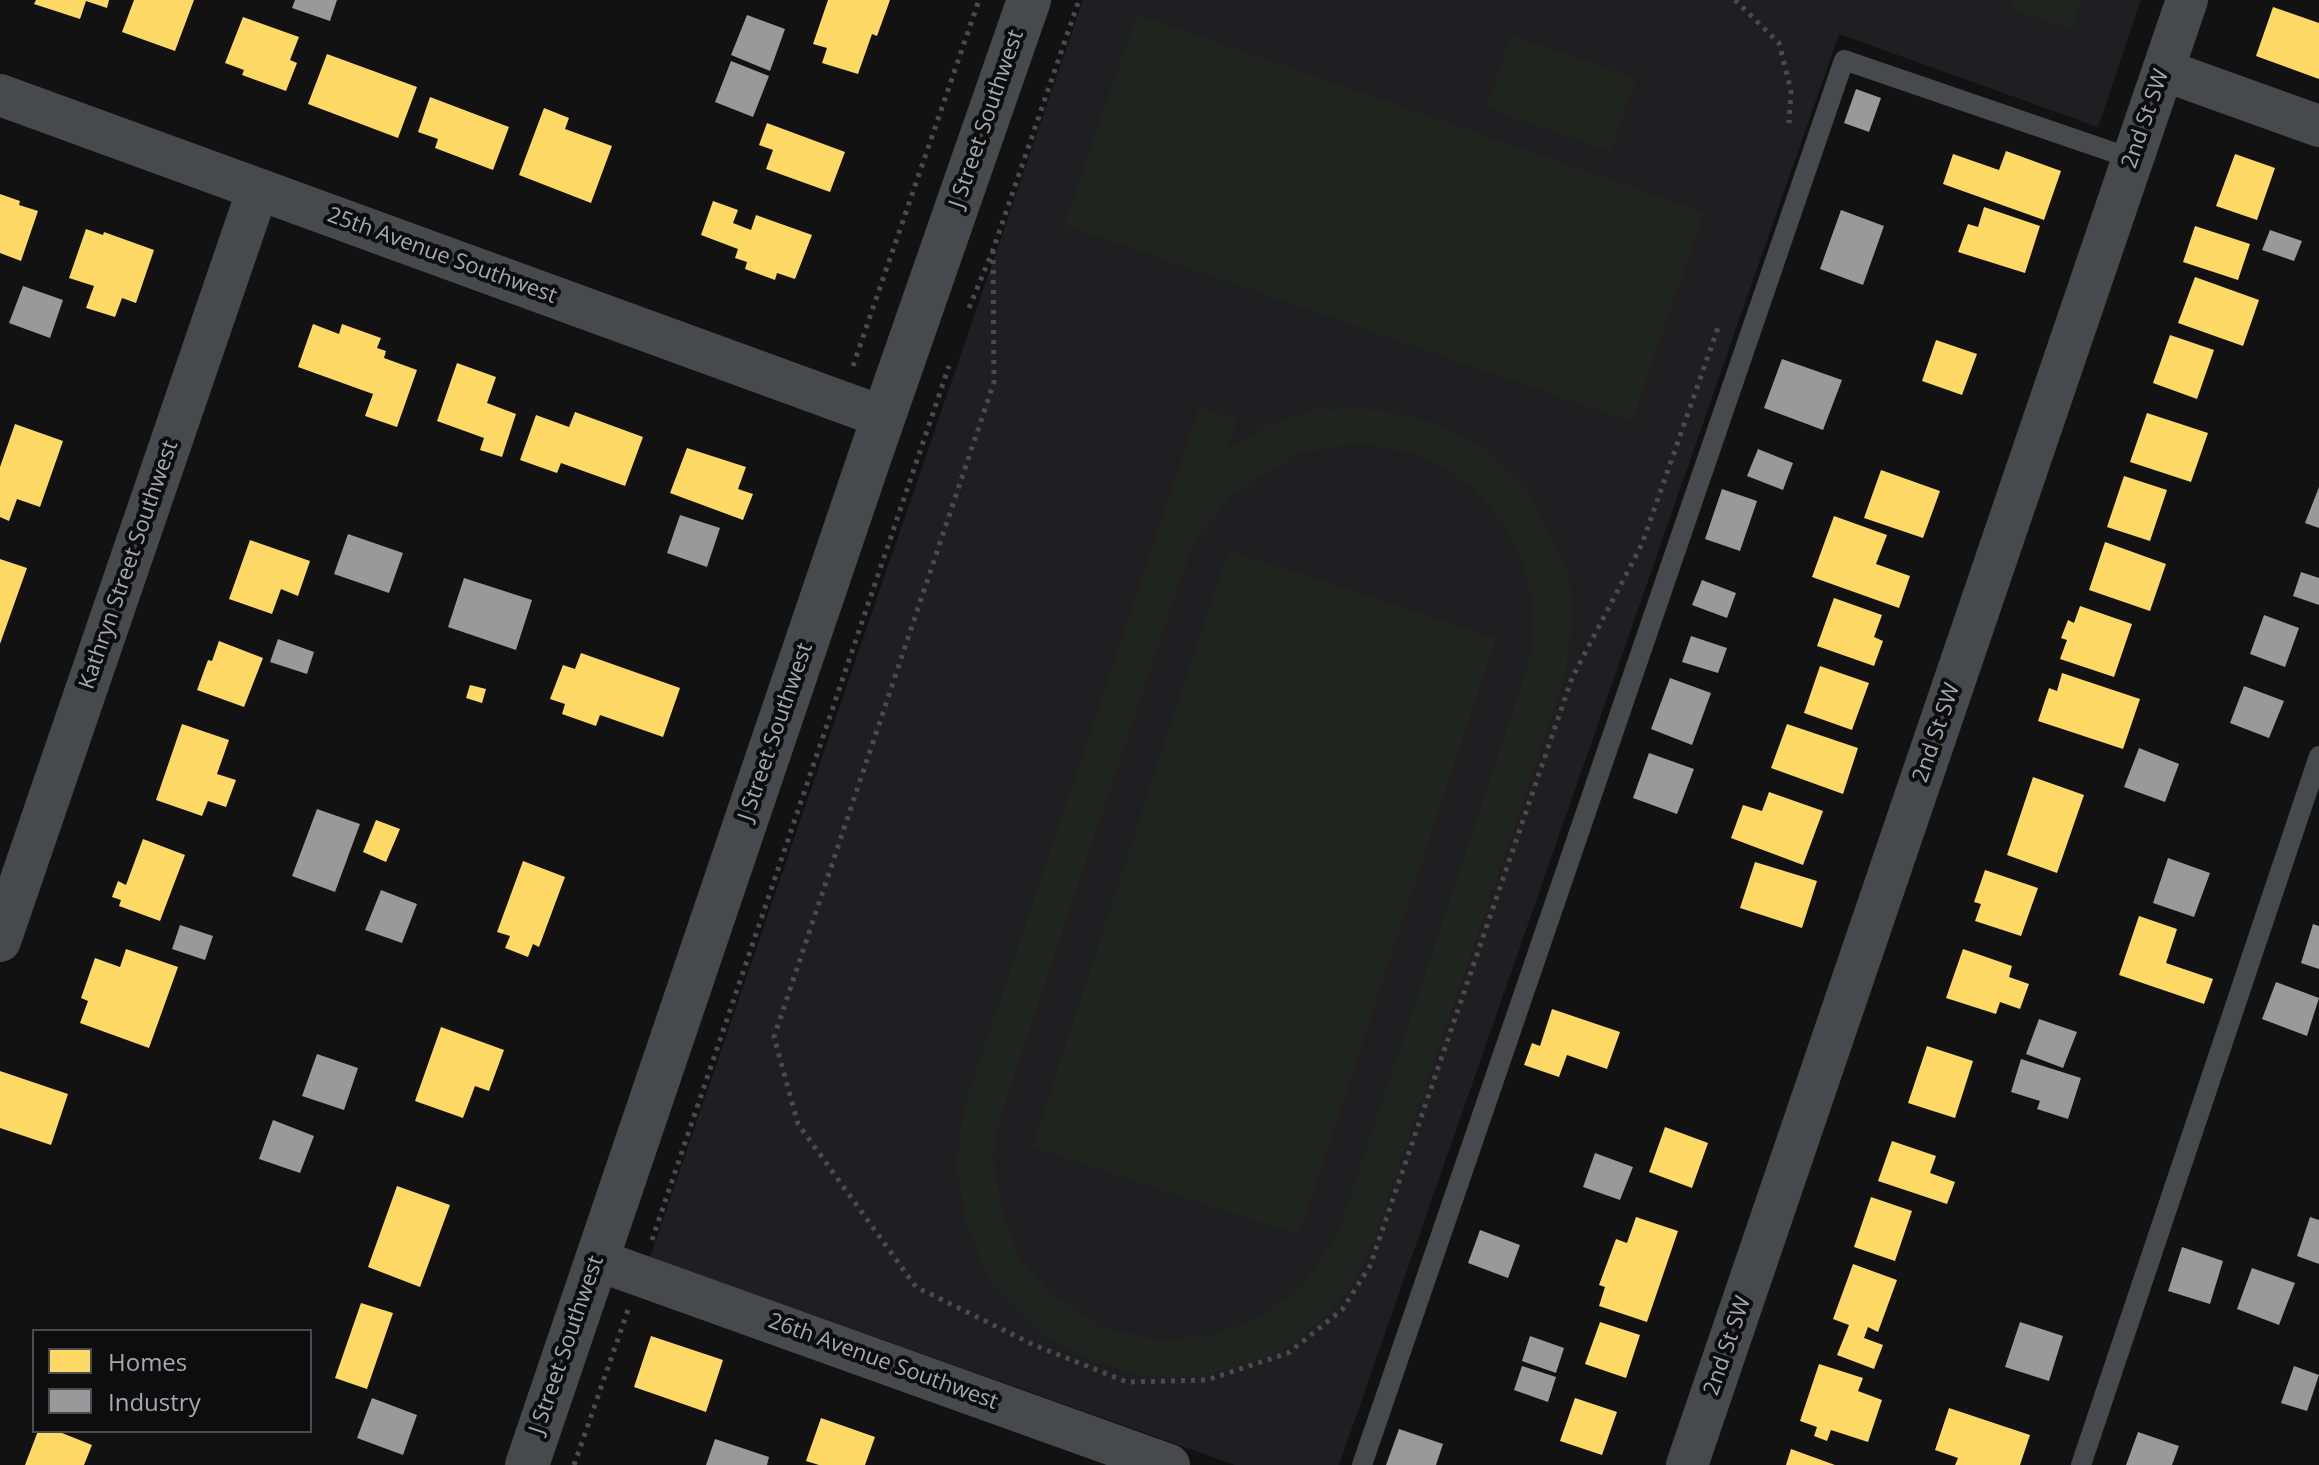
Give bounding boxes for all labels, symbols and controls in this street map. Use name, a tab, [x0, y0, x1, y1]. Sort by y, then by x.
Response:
street label: J Street Southwest	[944, 26, 1030, 212]
street label: 2nd St SW	[2117, 66, 2175, 172]
street label: 25th Avenue Southwest	[324, 202, 560, 310]
street label: Kathryn Street Southwest	[74, 437, 184, 693]
street label: J Street Southwest	[733, 639, 819, 825]
street label: 2nd St SW	[1908, 680, 1966, 786]
street label: J Street Southwest	[524, 1252, 610, 1438]
street label: 2nd St SW	[1699, 1293, 1757, 1399]
street label: 26th Avenue Southwest	[765, 1308, 1001, 1416]
legend	[32, 1329, 312, 1433]
text: Homes	[108, 1345, 187, 1378]
text: Industry	[108, 1385, 201, 1418]

